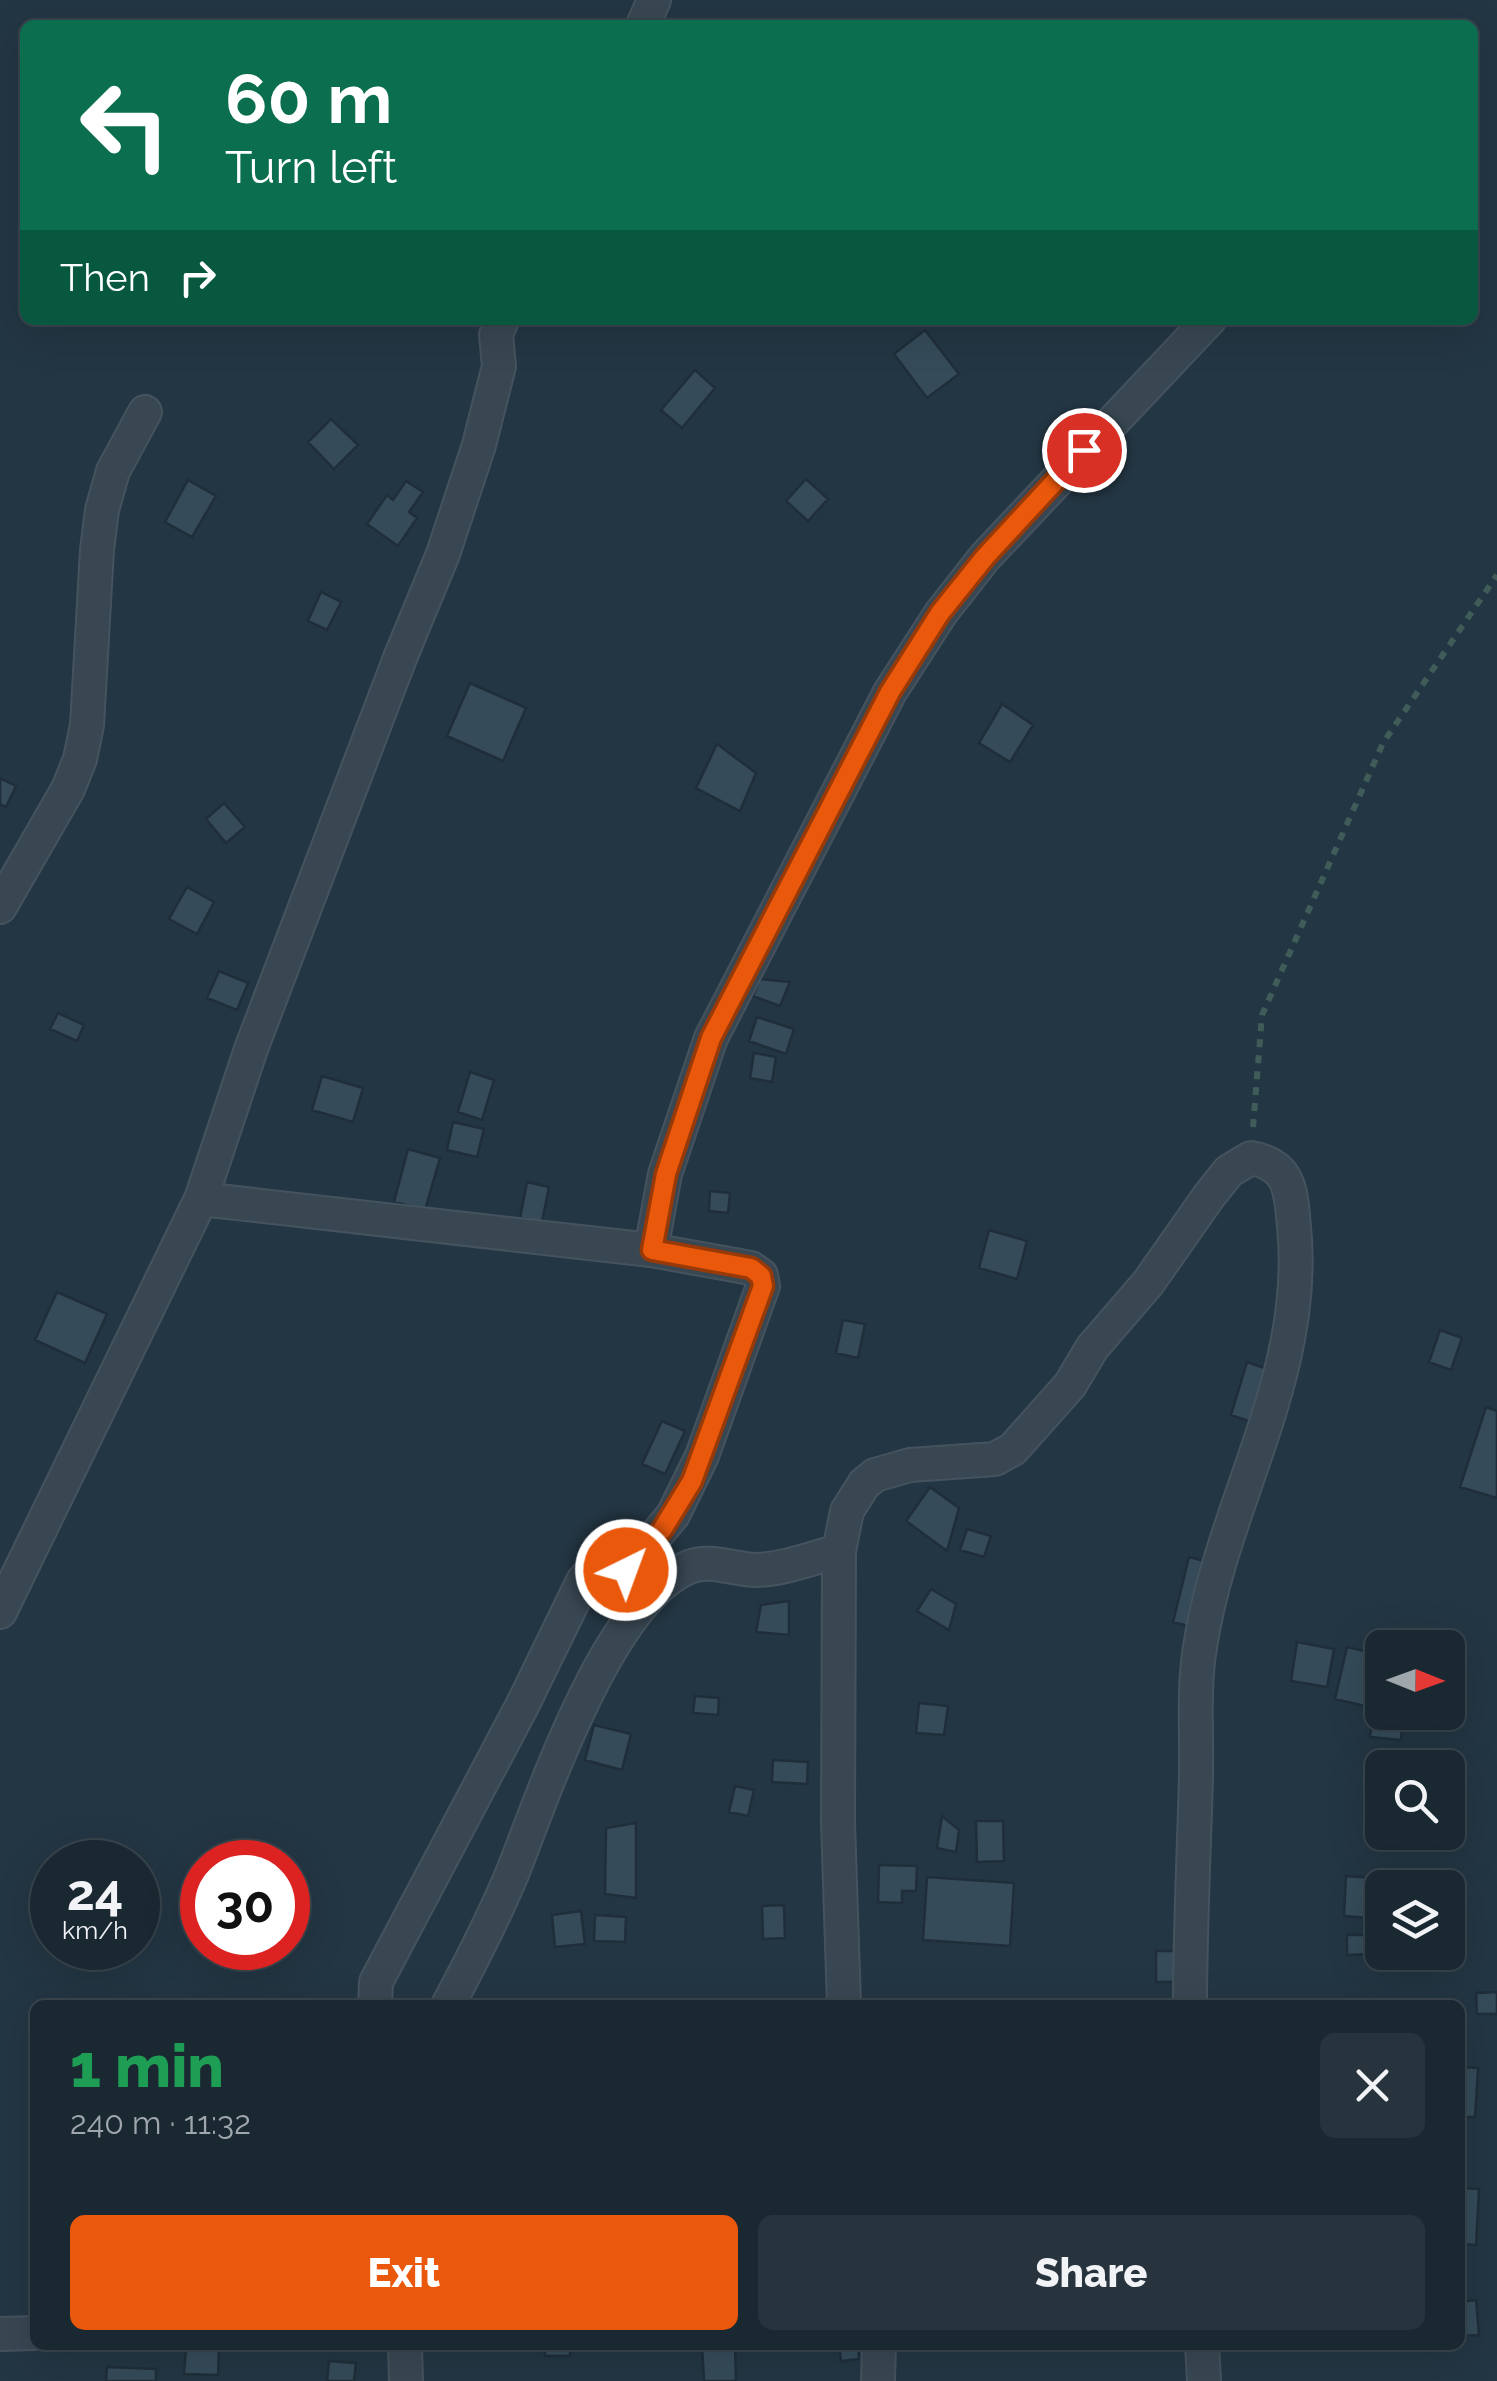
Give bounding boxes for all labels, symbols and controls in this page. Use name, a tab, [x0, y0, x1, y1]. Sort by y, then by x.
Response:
text: 60 m	[225, 57, 392, 139]
icon: left	[60, 60, 190, 190]
text: Turn left	[225, 141, 397, 194]
icon: right	[170, 250, 225, 305]
text: Then	[60, 255, 150, 300]
pin	[1042, 408, 1127, 493]
icon: arrive	[1057, 423, 1112, 478]
position arrow	[574, 1518, 678, 1622]
north arrow	[1365, 1630, 1465, 1730]
map controls	[1365, 1630, 1465, 1970]
button: search	[1365, 1750, 1465, 1850]
speed limit sign: 30	[180, 1840, 310, 1970]
text: 24	[67, 1863, 123, 1922]
button: layers	[1365, 1870, 1465, 1970]
text: km/h	[62, 1915, 128, 1945]
text: 1 min	[70, 2031, 224, 2101]
button: close	[1320, 2033, 1425, 2138]
text: 240 m · 11:32	[70, 2104, 251, 2141]
button: Exit	[70, 2215, 738, 2330]
button: Share	[758, 2215, 1425, 2330]

